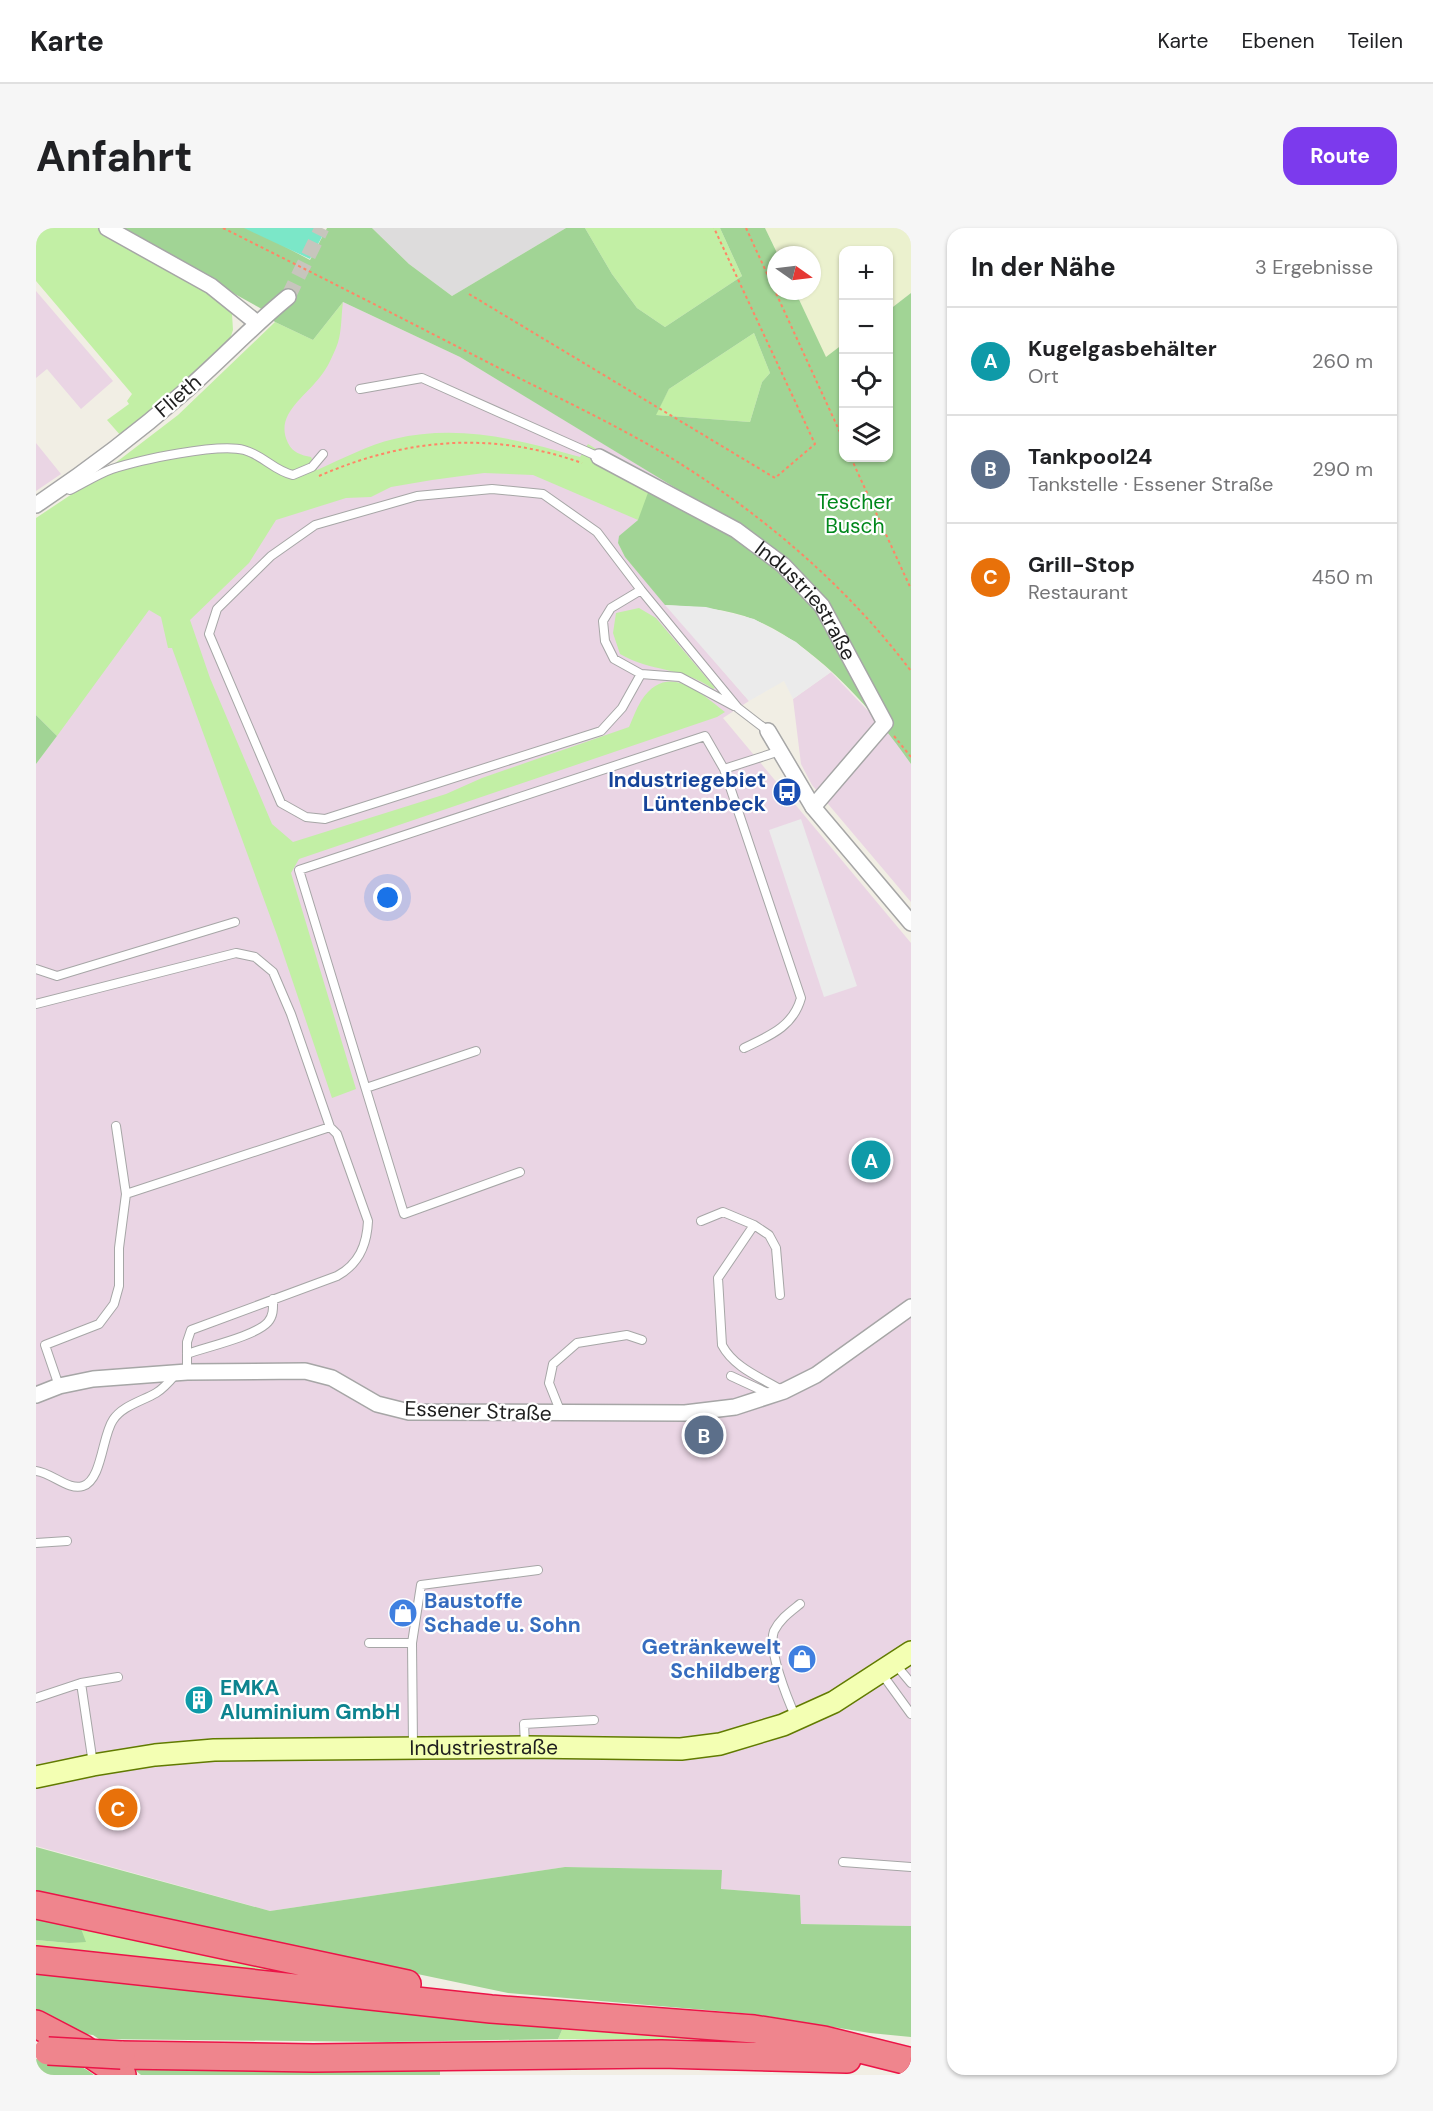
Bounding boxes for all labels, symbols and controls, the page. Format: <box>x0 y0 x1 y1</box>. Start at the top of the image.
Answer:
text: Karte <box>30 23 104 60</box>
text: Karte <box>1158 27 1208 55</box>
text: Ebenen <box>1241 27 1314 55</box>
text: Teilen <box>1347 27 1403 55</box>
button: Route <box>1283 127 1397 185</box>
text: Anfahrt <box>36 129 192 184</box>
north arrow <box>767 246 821 300</box>
map controls <box>839 246 893 462</box>
button: + <box>839 246 893 300</box>
text: In der Nähe <box>971 250 1116 284</box>
text: 3 Ergebnisse <box>1255 254 1373 280</box>
button: − <box>839 300 893 354</box>
text: Kugelgasbehälter <box>1028 334 1217 363</box>
text: A <box>983 348 998 374</box>
text: 260 m <box>1312 348 1373 374</box>
button: locate <box>839 354 893 408</box>
text: Ort <box>1028 363 1059 389</box>
street label: Flieth <box>149 368 207 424</box>
button: layers <box>839 408 893 462</box>
text: Tankpool24 <box>1028 442 1152 471</box>
text: B <box>984 456 997 482</box>
text: 290 m <box>1312 456 1373 482</box>
text: Tankstelle · Essener Straße <box>1028 471 1273 497</box>
park label: Tescher Busch <box>817 488 893 540</box>
street label: Industriestraße <box>749 535 863 665</box>
text: Grill-Stop <box>1028 550 1135 579</box>
text: C <box>983 564 998 590</box>
text: 450 m <box>1312 564 1373 590</box>
text: Restaurant <box>1028 579 1128 605</box>
place label: Industriegebiet Lüntenbeck <box>608 766 766 818</box>
bus stop icon: Industriegebiet Lüntenbeck <box>771 776 803 808</box>
your location <box>373 883 402 912</box>
pin: A <box>852 1138 890 1182</box>
street label: Essener Straße <box>404 1394 552 1428</box>
pin: B <box>684 1412 724 1458</box>
place label: Baustoffe Schade u. Sohn <box>424 1587 581 1639</box>
shop icon: Baustoffe Schade u. Sohn <box>387 1597 419 1629</box>
place label: Getränkewelt Schildberg <box>642 1633 781 1685</box>
shop icon: Getränkewelt Schildberg <box>786 1643 818 1675</box>
place label: EMKA Aluminium GmbH <box>220 1674 400 1726</box>
building icon: EMKA Aluminium GmbH <box>183 1684 215 1716</box>
street label: Industriestraße <box>409 1733 558 1762</box>
pin: C <box>98 1786 137 1830</box>

